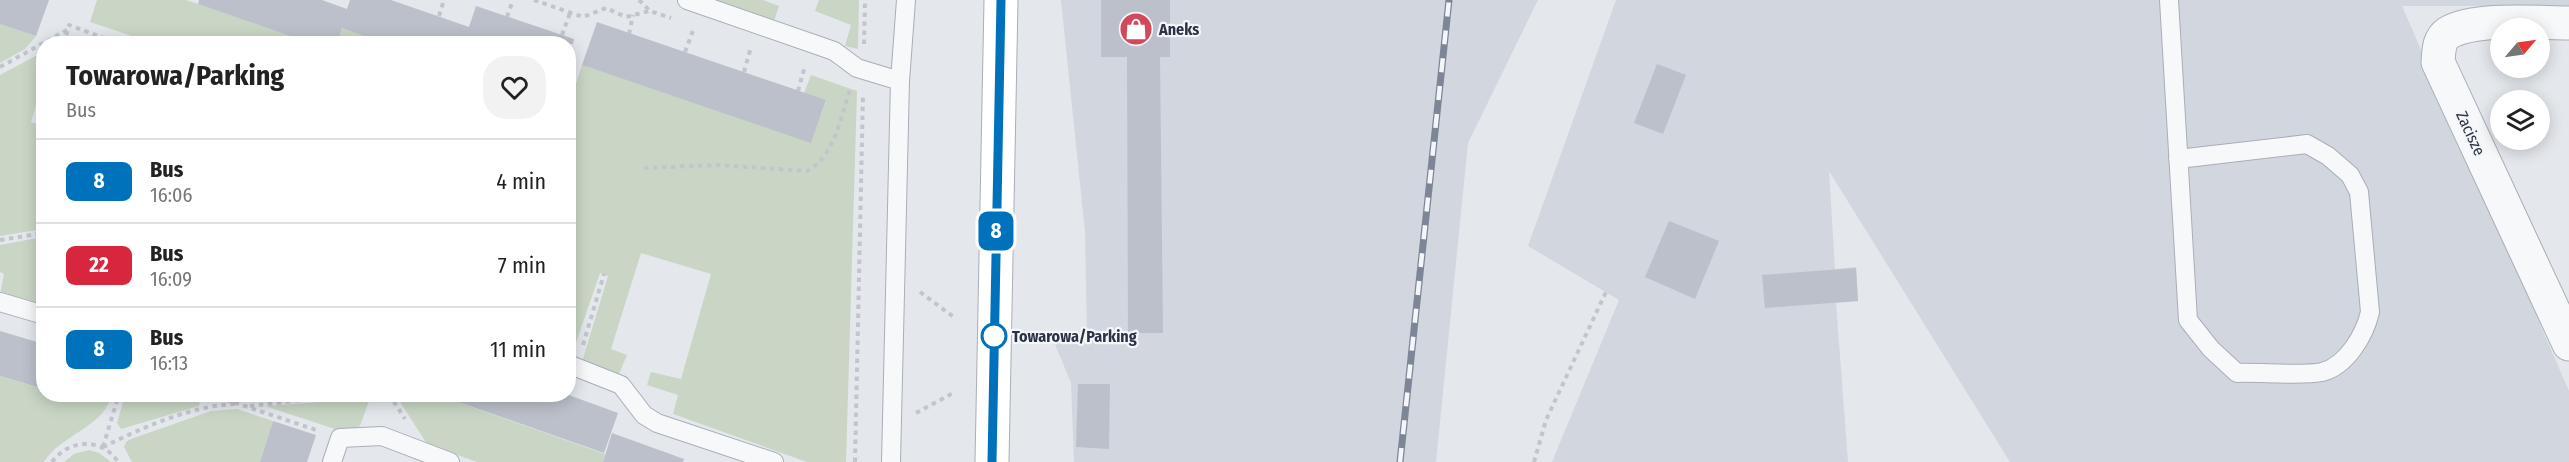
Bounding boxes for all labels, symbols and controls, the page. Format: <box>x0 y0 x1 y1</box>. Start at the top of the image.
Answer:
shop icon: Aneks <box>1118 11 1154 47</box>
north arrow <box>2490 18 2550 78</box>
map controls <box>2490 18 2550 150</box>
place label: Aneks <box>1158 20 1199 39</box>
button: heart <box>483 56 546 119</box>
text: Towarowa/Parking <box>66 59 284 92</box>
button: layers <box>2490 90 2550 150</box>
text: Bus <box>66 98 96 122</box>
street label: Zacisze <box>2452 108 2489 159</box>
text: Bus <box>150 156 183 183</box>
text: 8 <box>93 168 105 194</box>
text: 4 min <box>496 168 546 195</box>
text: 16:06 <box>150 183 192 207</box>
line badge: 8 <box>976 212 1016 250</box>
text: 8 <box>990 218 1002 244</box>
text: Bus <box>150 240 183 267</box>
text: 22 <box>89 252 109 278</box>
text: 7 min <box>498 252 546 279</box>
text: 16:09 <box>150 267 192 291</box>
marker: Towarowa/Parking <box>981 323 1007 349</box>
text: Bus <box>150 324 183 351</box>
place label: Towarowa/Parking <box>1012 327 1137 346</box>
text: 8 <box>93 336 105 362</box>
text: 11 min <box>490 336 546 363</box>
text: 16:13 <box>150 351 188 375</box>

